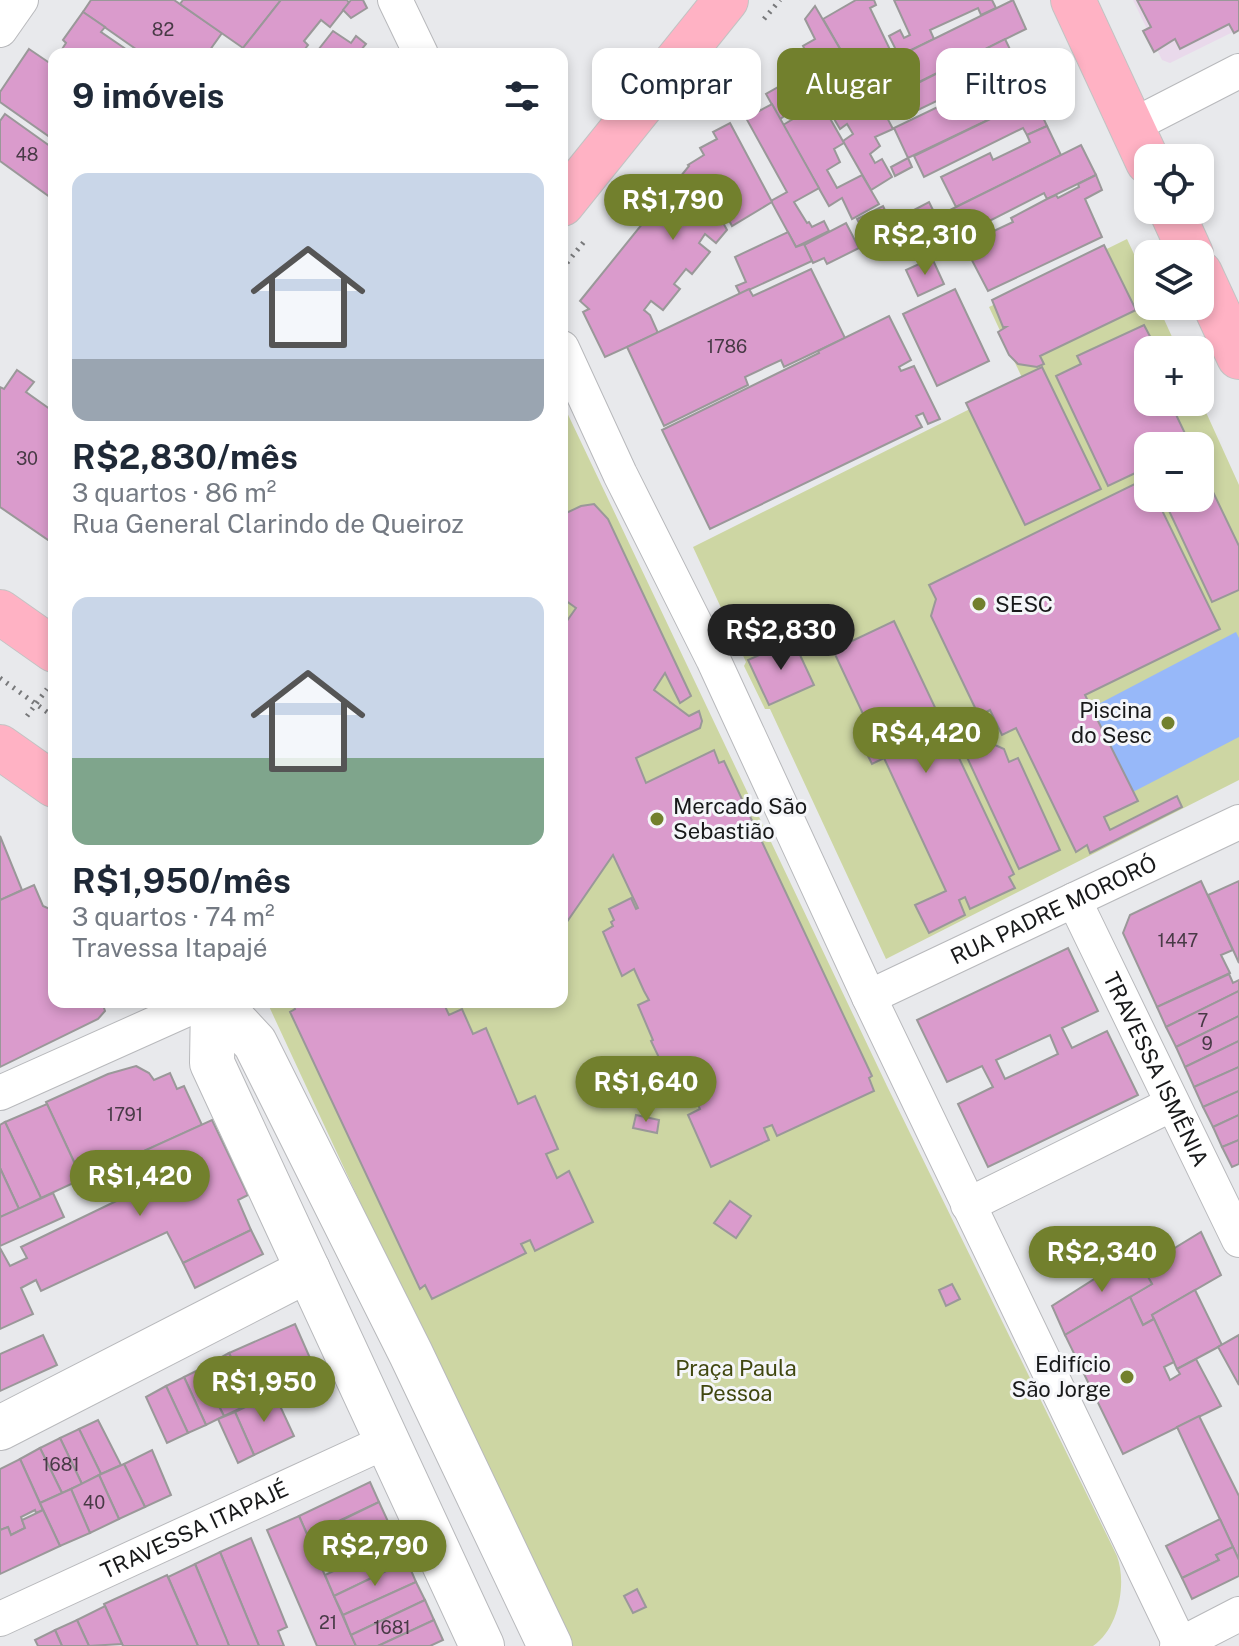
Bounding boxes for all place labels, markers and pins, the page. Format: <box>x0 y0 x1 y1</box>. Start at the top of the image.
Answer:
pin: R$1,790 <box>599 174 747 242</box>
pin: R$2,310 <box>851 209 999 277</box>
place label: SESC <box>995 591 1053 617</box>
marker: SESC <box>970 595 988 613</box>
pin: R$2,830 <box>707 604 855 672</box>
place label: Piscina do Sesc <box>1071 697 1152 748</box>
pin: R$4,420 <box>852 707 1000 775</box>
marker: Piscina do Sesc <box>1159 714 1177 732</box>
place label: Mercado São Sebastião <box>673 793 807 844</box>
marker: Mercado São Sebastião <box>648 810 666 828</box>
pin: R$1,640 <box>572 1056 720 1124</box>
pin: R$1,420 <box>66 1150 214 1218</box>
pin: R$2,340 <box>1028 1226 1176 1294</box>
place label: Edifício São Jorge <box>1012 1351 1111 1402</box>
pin: R$1,950 <box>190 1356 338 1424</box>
marker: Edifício São Jorge <box>1118 1368 1136 1386</box>
pin: R$2,790 <box>301 1520 449 1588</box>

